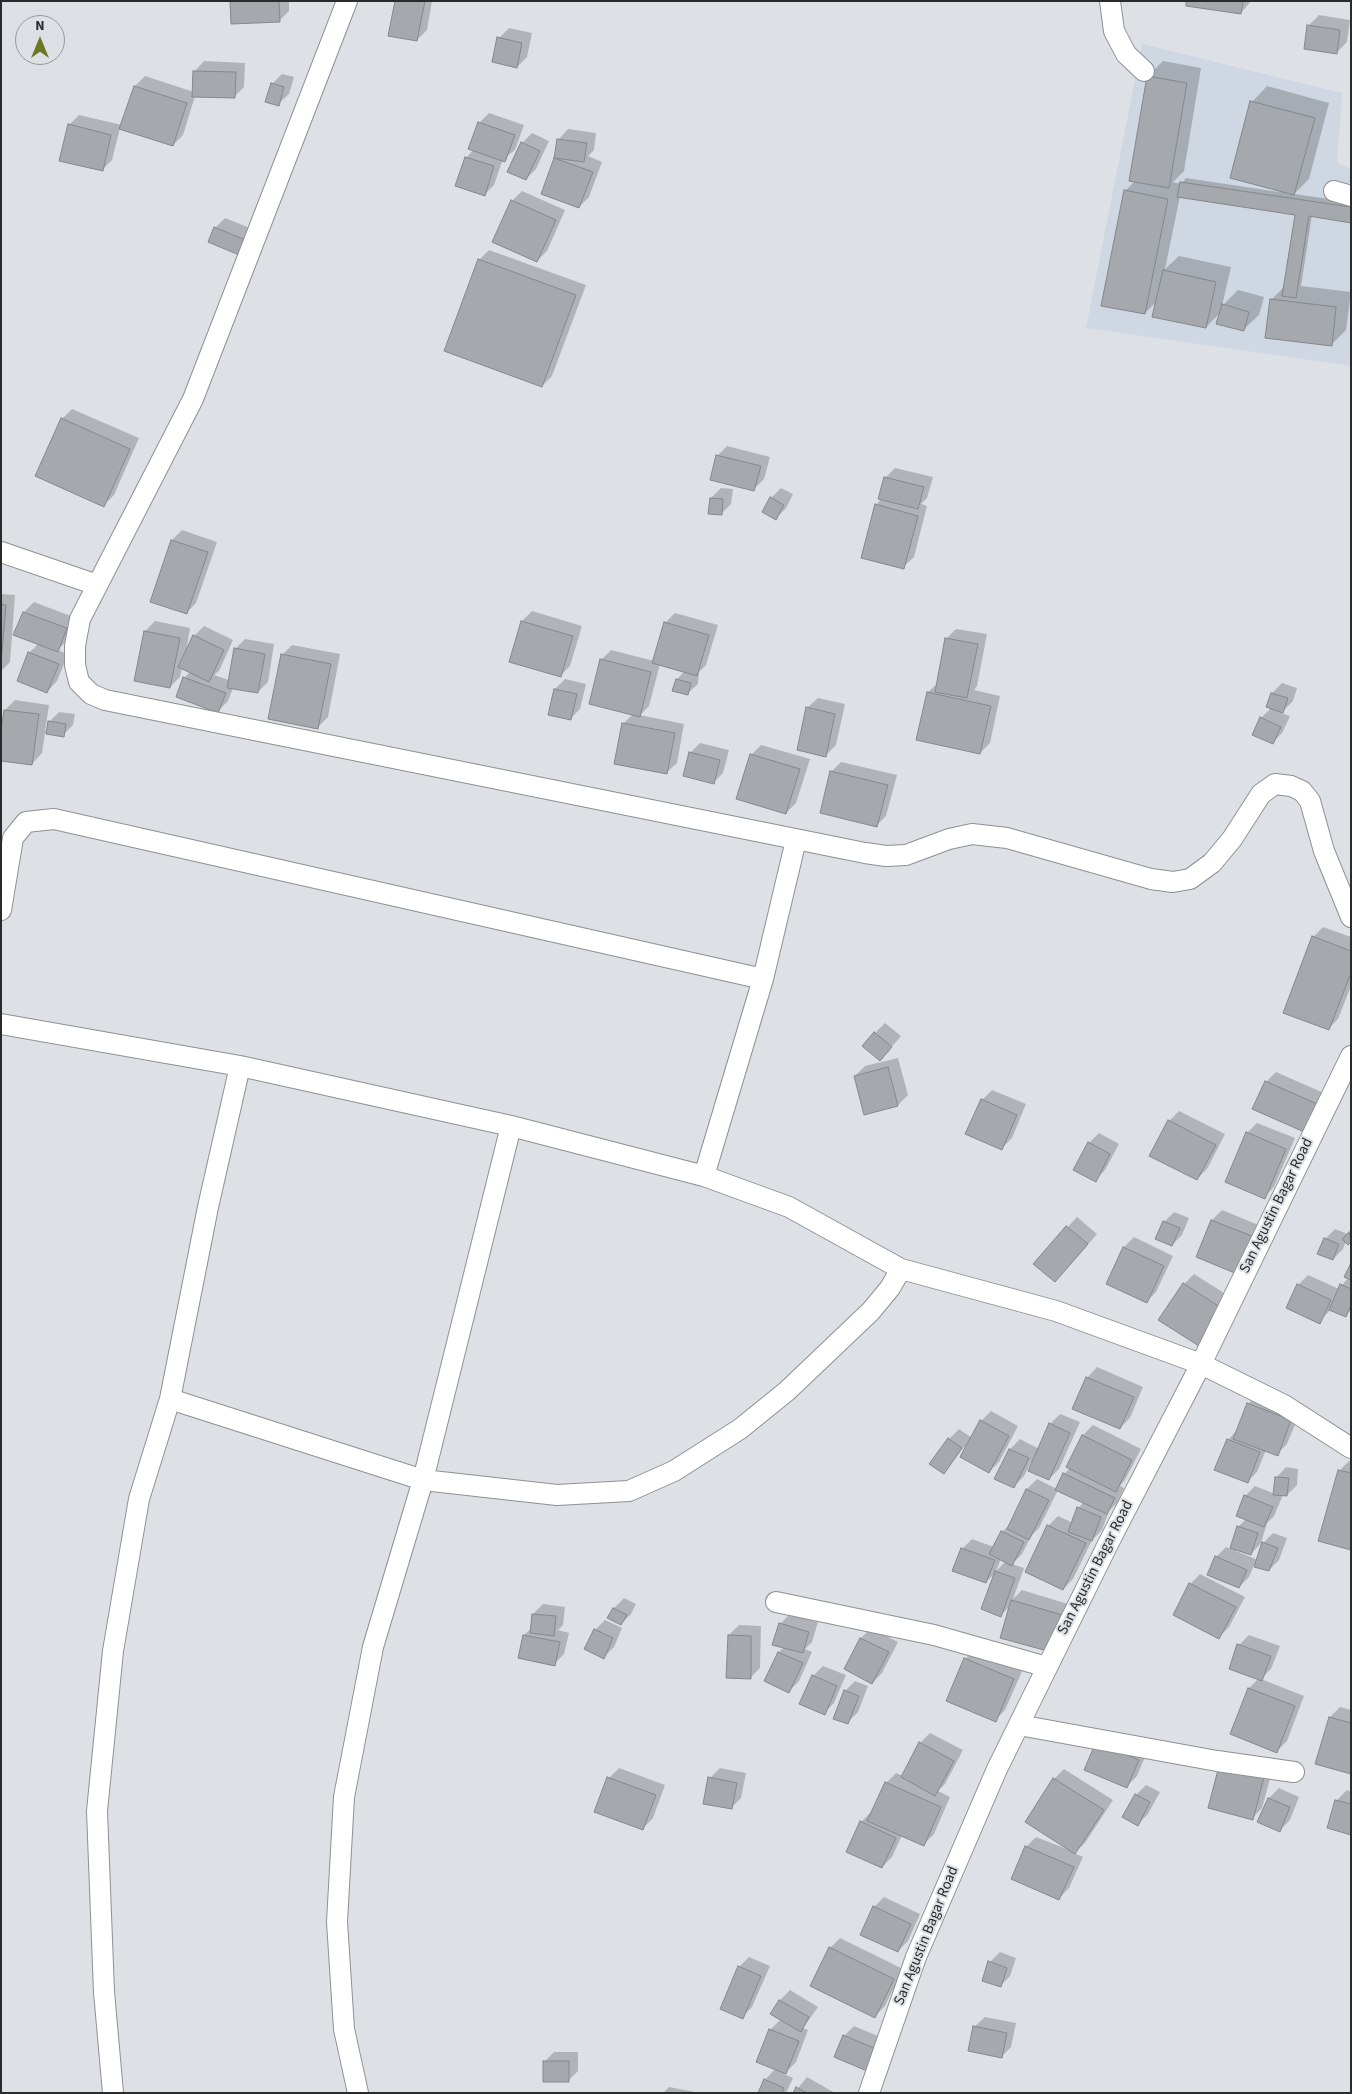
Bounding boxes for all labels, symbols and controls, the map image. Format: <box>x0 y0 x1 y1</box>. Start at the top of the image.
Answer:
north arrow <box>15 15 65 65</box>
text: N <box>35 16 45 36</box>
street label: San Agustin Bagar Road <box>1236 1135 1318 1277</box>
street label: San Agustin Bagar Road <box>1054 1498 1138 1638</box>
street label: San Agustin Bagar Road <box>891 1864 963 2008</box>

